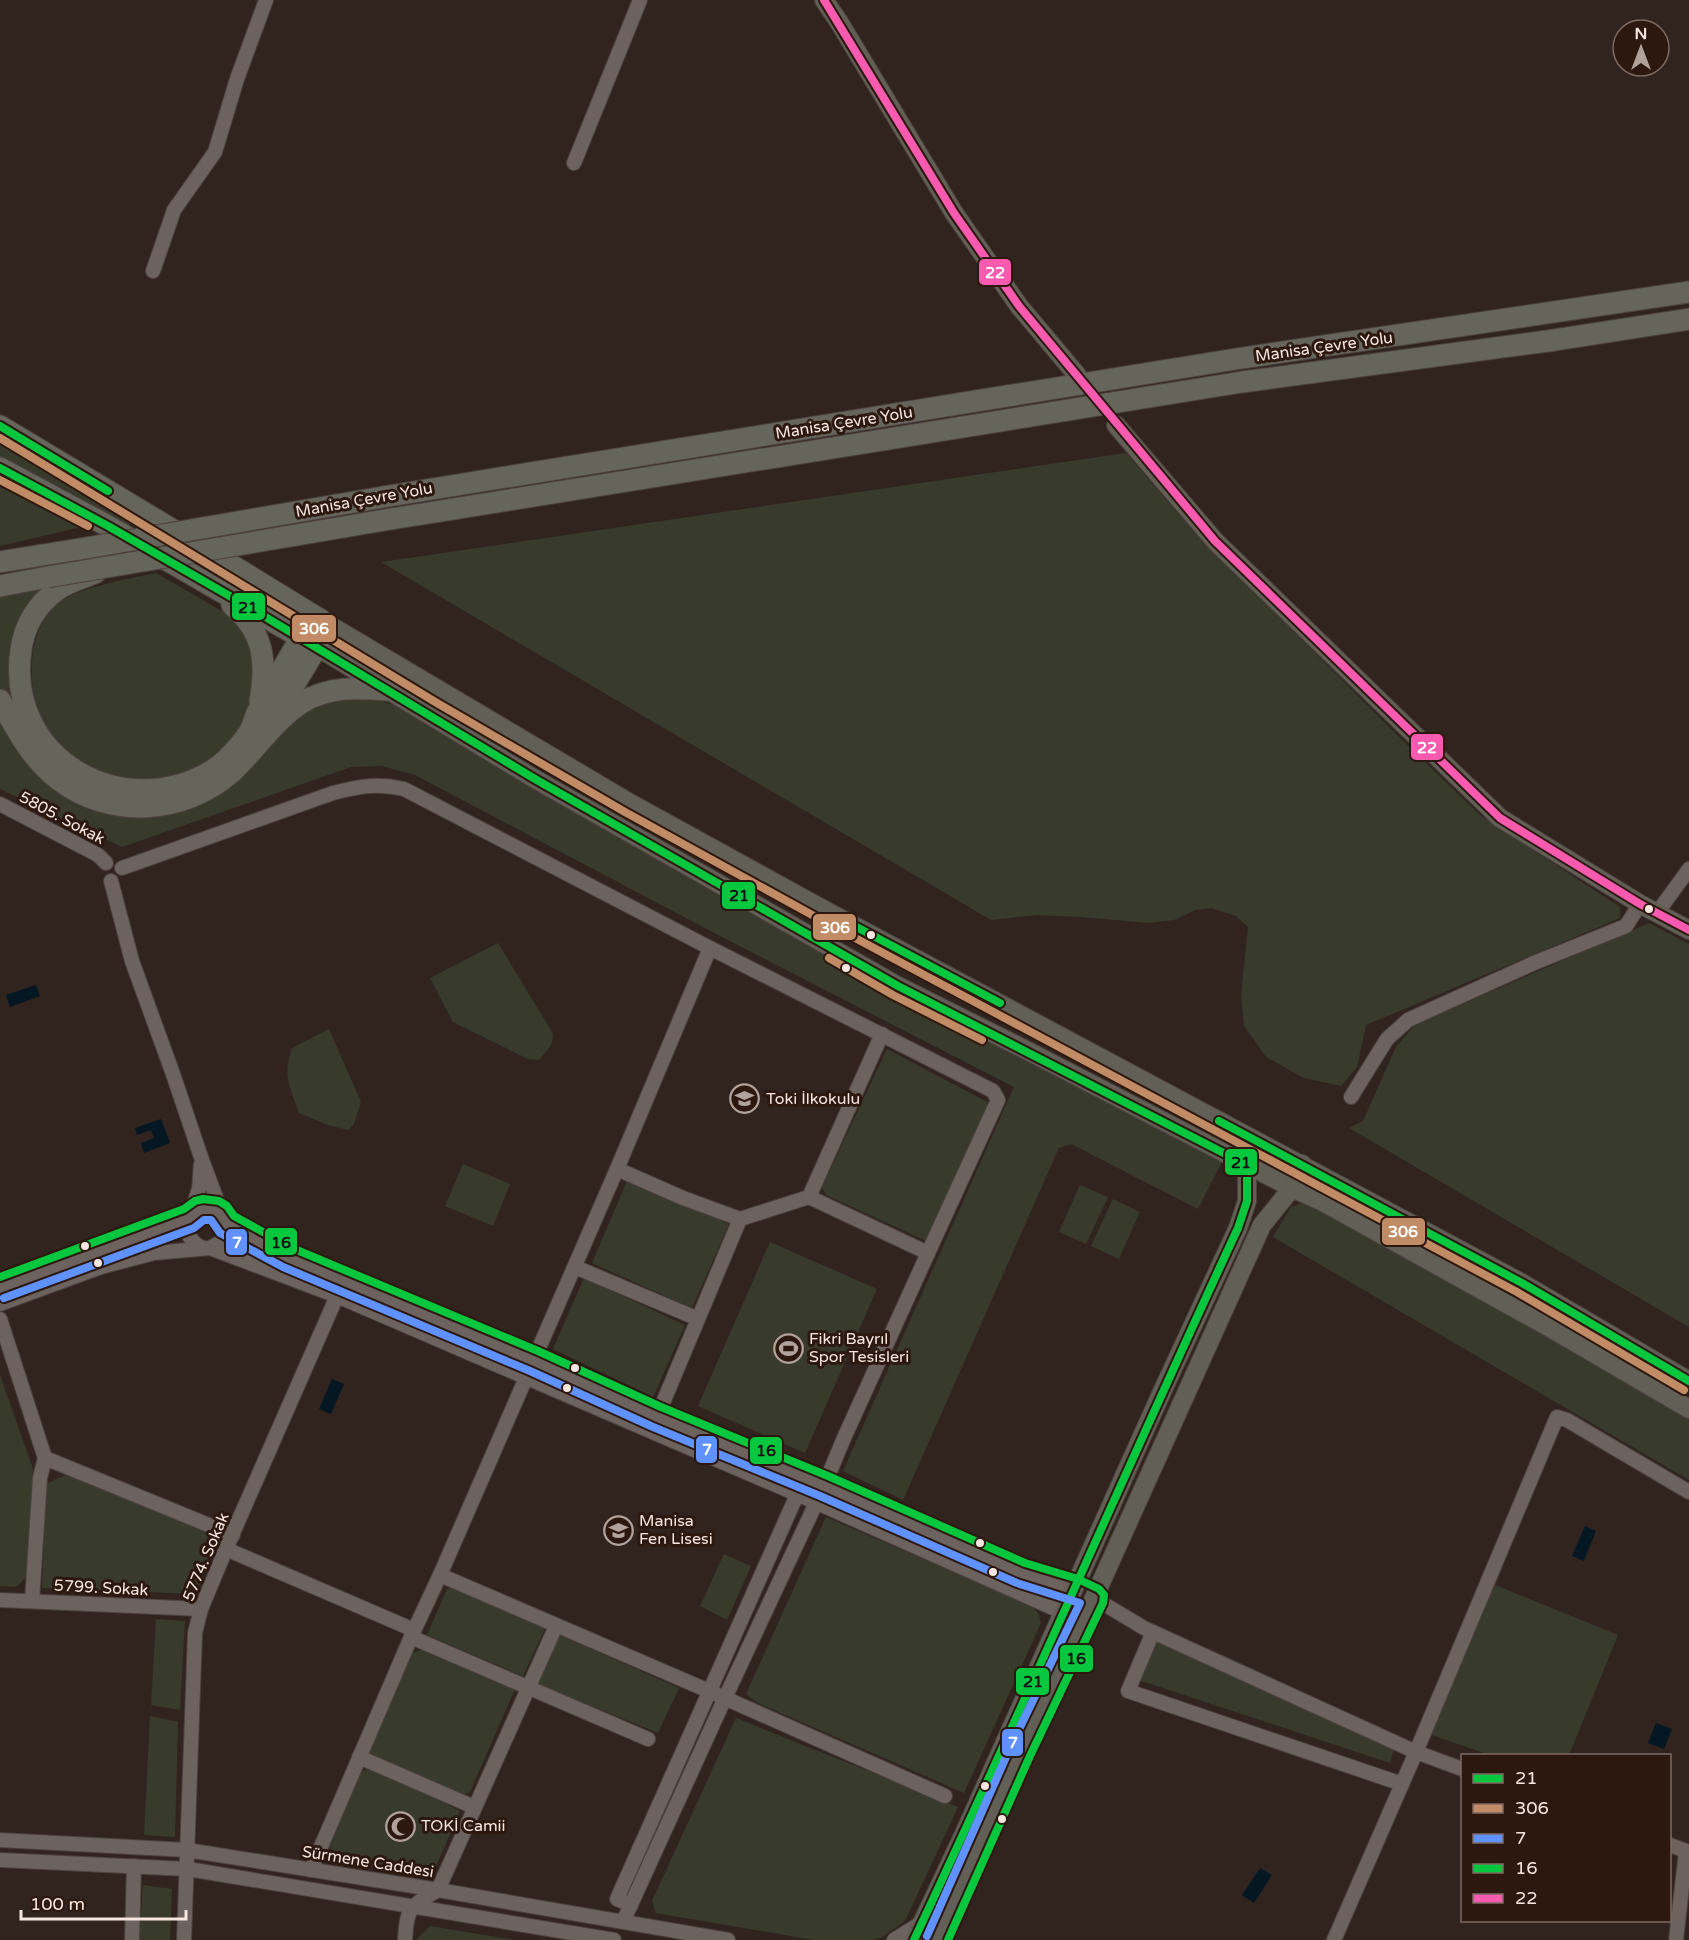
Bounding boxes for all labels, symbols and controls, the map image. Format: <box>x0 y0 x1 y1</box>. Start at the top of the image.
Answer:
north arrow <box>1611 18 1671 78</box>
text: N <box>1635 24 1647 44</box>
line badge: 22 <box>978 258 1012 286</box>
text: 22 <box>985 263 1005 283</box>
street label: Manisa Çevre Yolu <box>1254 327 1394 367</box>
street label: Manisa Çevre Yolu <box>774 402 914 444</box>
street label: Manisa Çevre Yolu <box>294 478 434 522</box>
line badge: 21 <box>231 592 266 621</box>
text: 21 <box>238 598 258 618</box>
line badge: 306 <box>291 614 337 643</box>
text: 306 <box>299 619 329 639</box>
line badge: 22 <box>1410 733 1444 761</box>
text: 22 <box>1417 738 1437 758</box>
street label: 5805. Sokak <box>16 787 109 849</box>
line badge: 21 <box>721 881 756 910</box>
text: 21 <box>729 886 749 906</box>
unlabelled marker <box>1643 903 1655 915</box>
line badge: 306 <box>812 913 857 941</box>
text: 306 <box>820 918 850 938</box>
unlabelled marker <box>865 929 877 941</box>
unlabelled marker <box>840 962 852 974</box>
school or university icon: Toki İlkokulu <box>729 1083 761 1115</box>
place label: Toki İlkokulu <box>766 1089 860 1109</box>
line badge: 21 <box>1224 1148 1258 1176</box>
text: 21 <box>1231 1153 1251 1173</box>
line badge: 306 <box>1381 1217 1426 1246</box>
text: 306 <box>1388 1222 1418 1242</box>
line badge: 16 <box>264 1227 298 1256</box>
line badge: 7 <box>225 1228 248 1256</box>
text: 7 <box>232 1233 242 1253</box>
text: 16 <box>271 1233 291 1253</box>
unlabelled marker <box>79 1240 91 1252</box>
unlabelled marker <box>92 1257 104 1269</box>
place label: Fikri Bayrıl Spor Tesisleri <box>809 1329 909 1367</box>
sports icon: Fikri Bayrıl Spor Tesisleri <box>772 1332 804 1364</box>
unlabelled marker <box>569 1362 581 1374</box>
unlabelled marker <box>561 1382 573 1394</box>
line badge: 7 <box>695 1435 718 1464</box>
line badge: 16 <box>749 1436 783 1465</box>
text: 7 <box>702 1440 712 1460</box>
text: 16 <box>756 1441 776 1461</box>
street label: 5774. Sokak <box>178 1509 234 1604</box>
place label: Manisa Fen Lisesi <box>639 1511 713 1549</box>
school or university icon: Manisa Fen Lisesi <box>602 1514 634 1546</box>
unlabelled marker <box>974 1537 986 1549</box>
unlabelled marker <box>987 1566 999 1578</box>
street label: 5799. Sokak <box>53 1576 149 1600</box>
line badge: 16 <box>1059 1644 1094 1673</box>
text: 16 <box>1066 1649 1086 1669</box>
line badge: 21 <box>1015 1667 1050 1696</box>
text: 21 <box>1023 1672 1043 1692</box>
line badge: 7 <box>1001 1728 1024 1757</box>
text: 7 <box>1008 1733 1018 1753</box>
legend <box>1461 1754 1671 1922</box>
text: 21 <box>1515 1767 1538 1789</box>
unlabelled marker <box>979 1780 991 1792</box>
text: 306 <box>1515 1797 1549 1819</box>
mosque icon: TOKİ Camii <box>384 1810 416 1842</box>
unlabelled marker <box>996 1813 1008 1825</box>
place label: TOKİ Camii <box>421 1816 506 1836</box>
text: 7 <box>1515 1827 1526 1849</box>
street label: Sürmene Caddesi <box>301 1842 435 1882</box>
text: 16 <box>1515 1857 1538 1879</box>
scale bar <box>21 1883 186 1921</box>
text: 22 <box>1515 1887 1538 1909</box>
text: 100 m <box>30 1893 85 1915</box>

